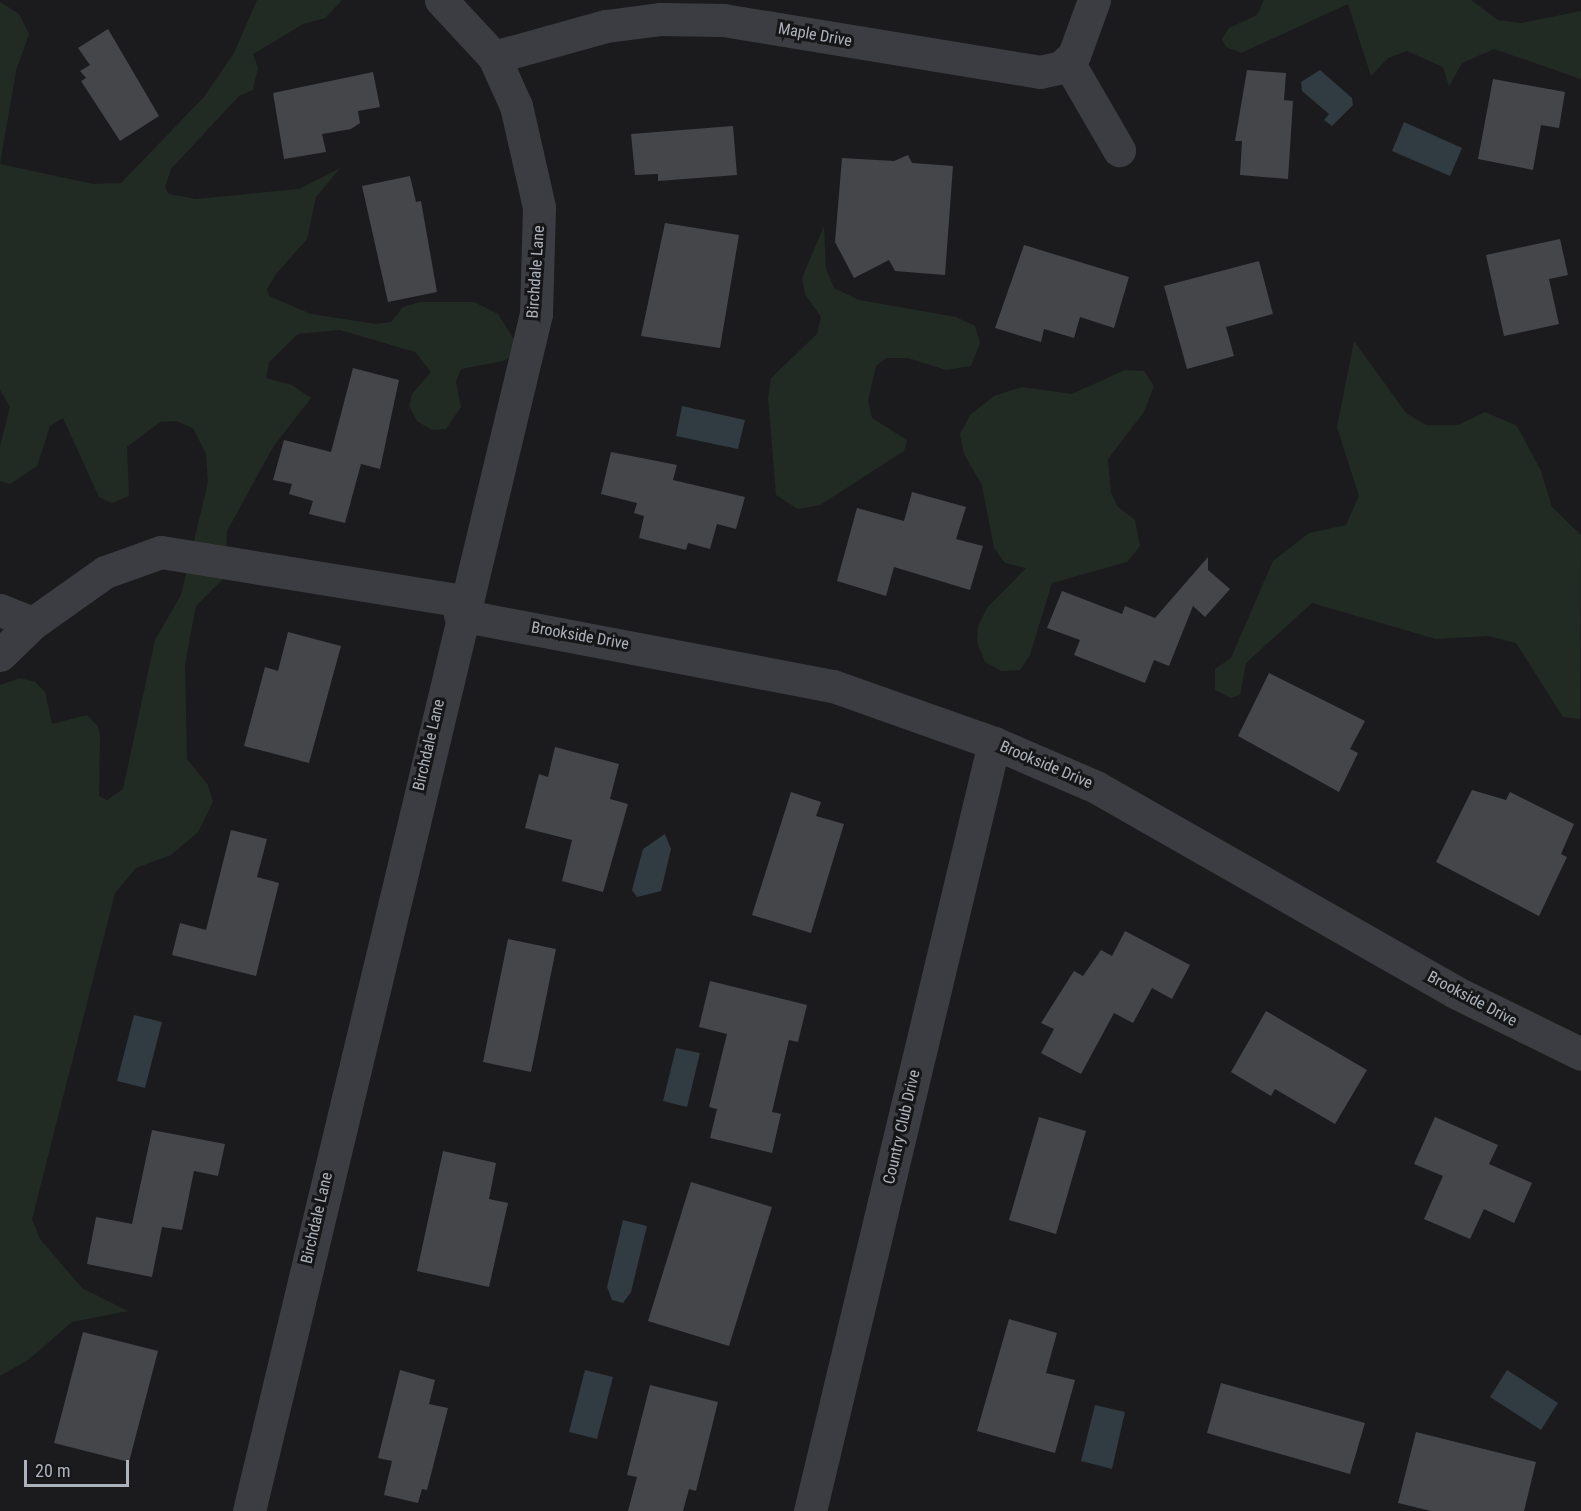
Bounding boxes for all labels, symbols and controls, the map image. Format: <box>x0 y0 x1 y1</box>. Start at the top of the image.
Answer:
street label: Maple Drive <box>777 19 853 51</box>
street label: Birchdale Lane <box>523 225 549 319</box>
street label: Brookside Drive <box>530 618 630 654</box>
street label: Birchdale Lane <box>409 697 449 793</box>
street label: Brookside Drive <box>997 737 1095 793</box>
street label: Brookside Drive <box>1424 967 1520 1031</box>
street label: Country Club Drive <box>880 1068 924 1186</box>
street label: Birchdale Lane <box>297 1170 337 1266</box>
scale bar <box>27 1448 132 1486</box>
text: 20 m <box>35 1460 70 1481</box>

